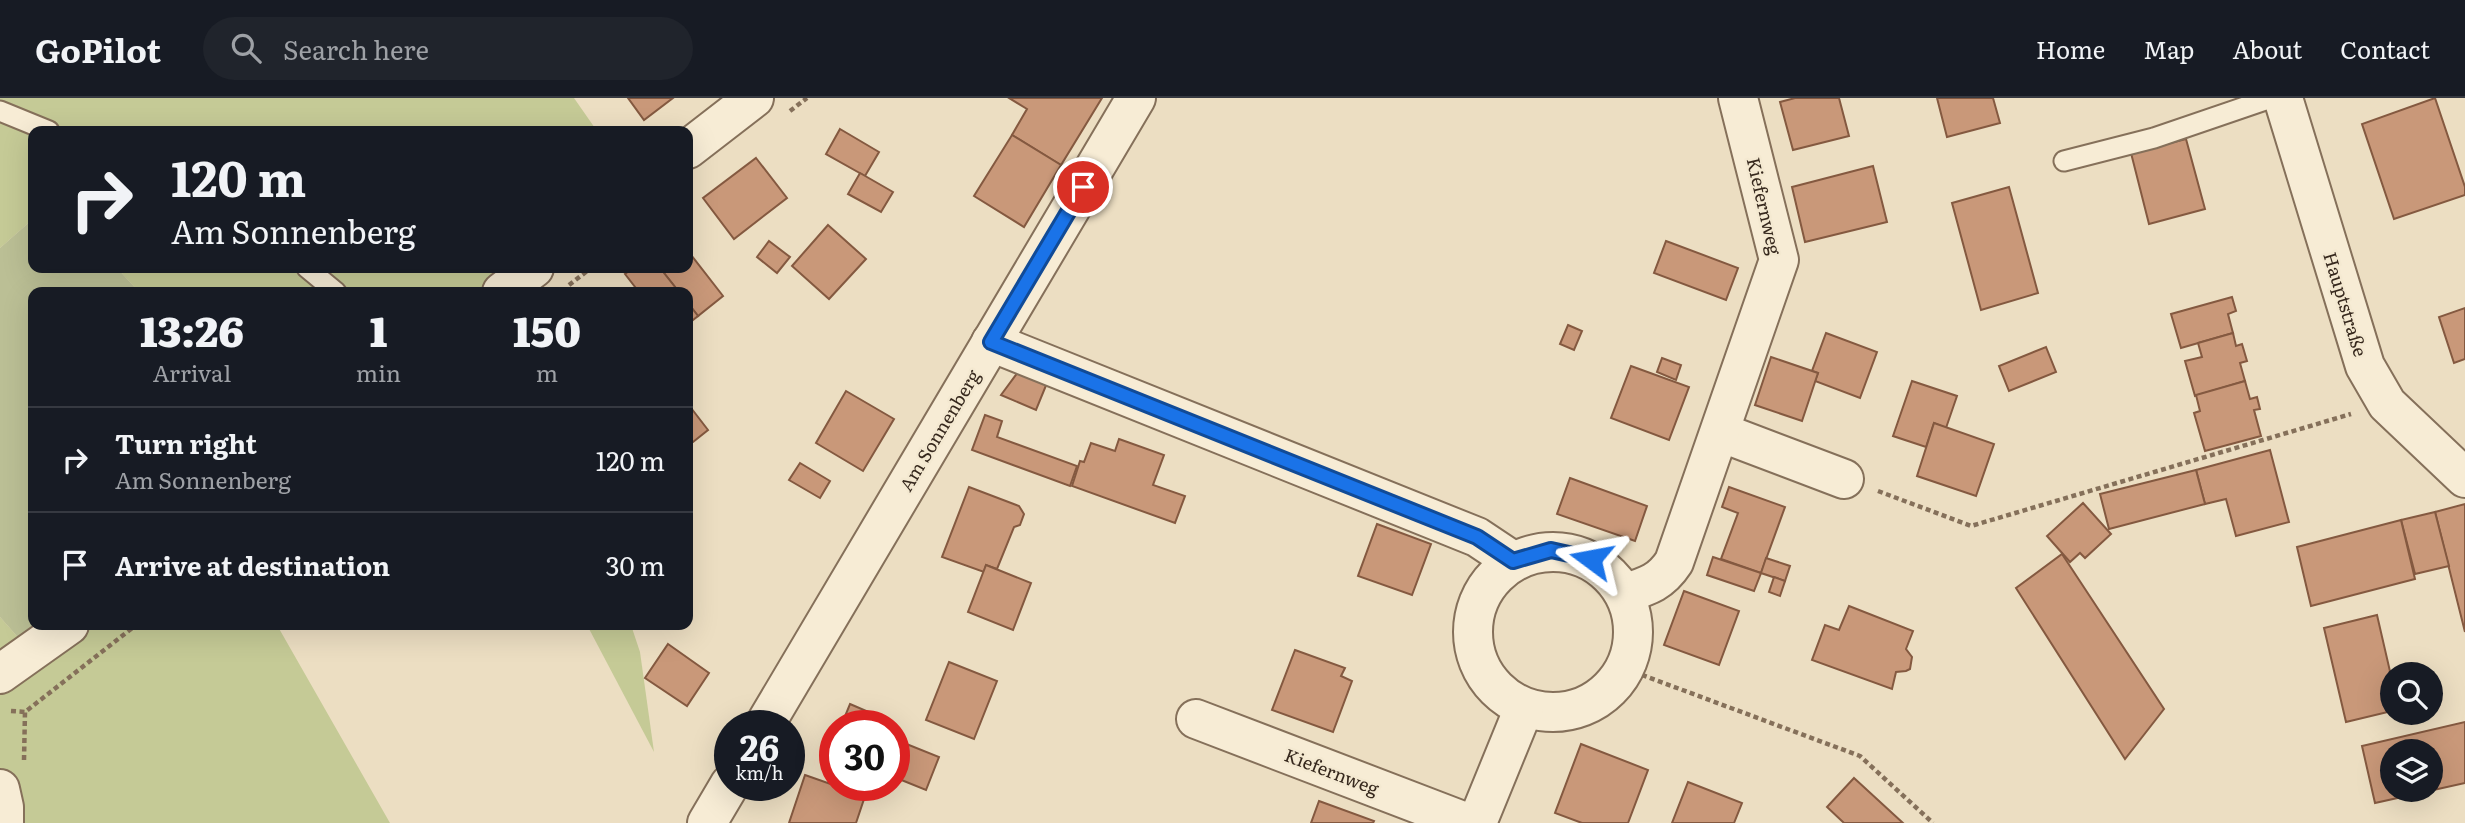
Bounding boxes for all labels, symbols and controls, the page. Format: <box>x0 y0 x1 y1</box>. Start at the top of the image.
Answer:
search box <box>203 17 693 80</box>
text: GoPilot <box>35 24 161 73</box>
icon: search <box>227 29 265 67</box>
text: Search here <box>283 29 429 68</box>
text: Home <box>2036 31 2105 66</box>
text: Map <box>2143 31 2194 66</box>
text: About <box>2232 31 2302 66</box>
text: Contact <box>2340 31 2430 66</box>
text: 120 m <box>171 139 306 212</box>
icon: right <box>56 154 147 245</box>
street label: Kiefernweg <box>1741 155 1790 258</box>
pin <box>1053 157 1113 217</box>
icon: arrive <box>1064 168 1102 206</box>
text: Am Sonnenberg <box>171 206 416 254</box>
street label: Hauptstraße <box>2317 248 2375 360</box>
text: 13:26 <box>140 298 244 360</box>
text: 1 <box>370 298 387 360</box>
text: 150 <box>513 298 581 360</box>
text: Arrival <box>153 355 231 389</box>
text: min <box>356 355 401 389</box>
text: m <box>536 355 558 389</box>
street label: Am Sonnenberg <box>892 363 987 496</box>
text: Turn right <box>115 423 257 462</box>
text: 120 m <box>596 440 665 479</box>
icon: right <box>56 441 94 479</box>
text: Am Sonnenberg <box>115 462 291 496</box>
position arrow <box>1554 522 1628 596</box>
text: Arrive at destination <box>115 545 390 584</box>
text: 30 m <box>605 545 665 584</box>
icon: arrive <box>56 546 94 584</box>
map controls <box>2380 662 2443 802</box>
button: search <box>2380 662 2443 725</box>
speed limit sign: 30 <box>819 710 910 801</box>
text: 26 <box>740 720 779 772</box>
button: layers <box>2380 739 2443 802</box>
street label: Kiefernweg <box>1281 741 1384 802</box>
text: km/h <box>736 759 783 786</box>

